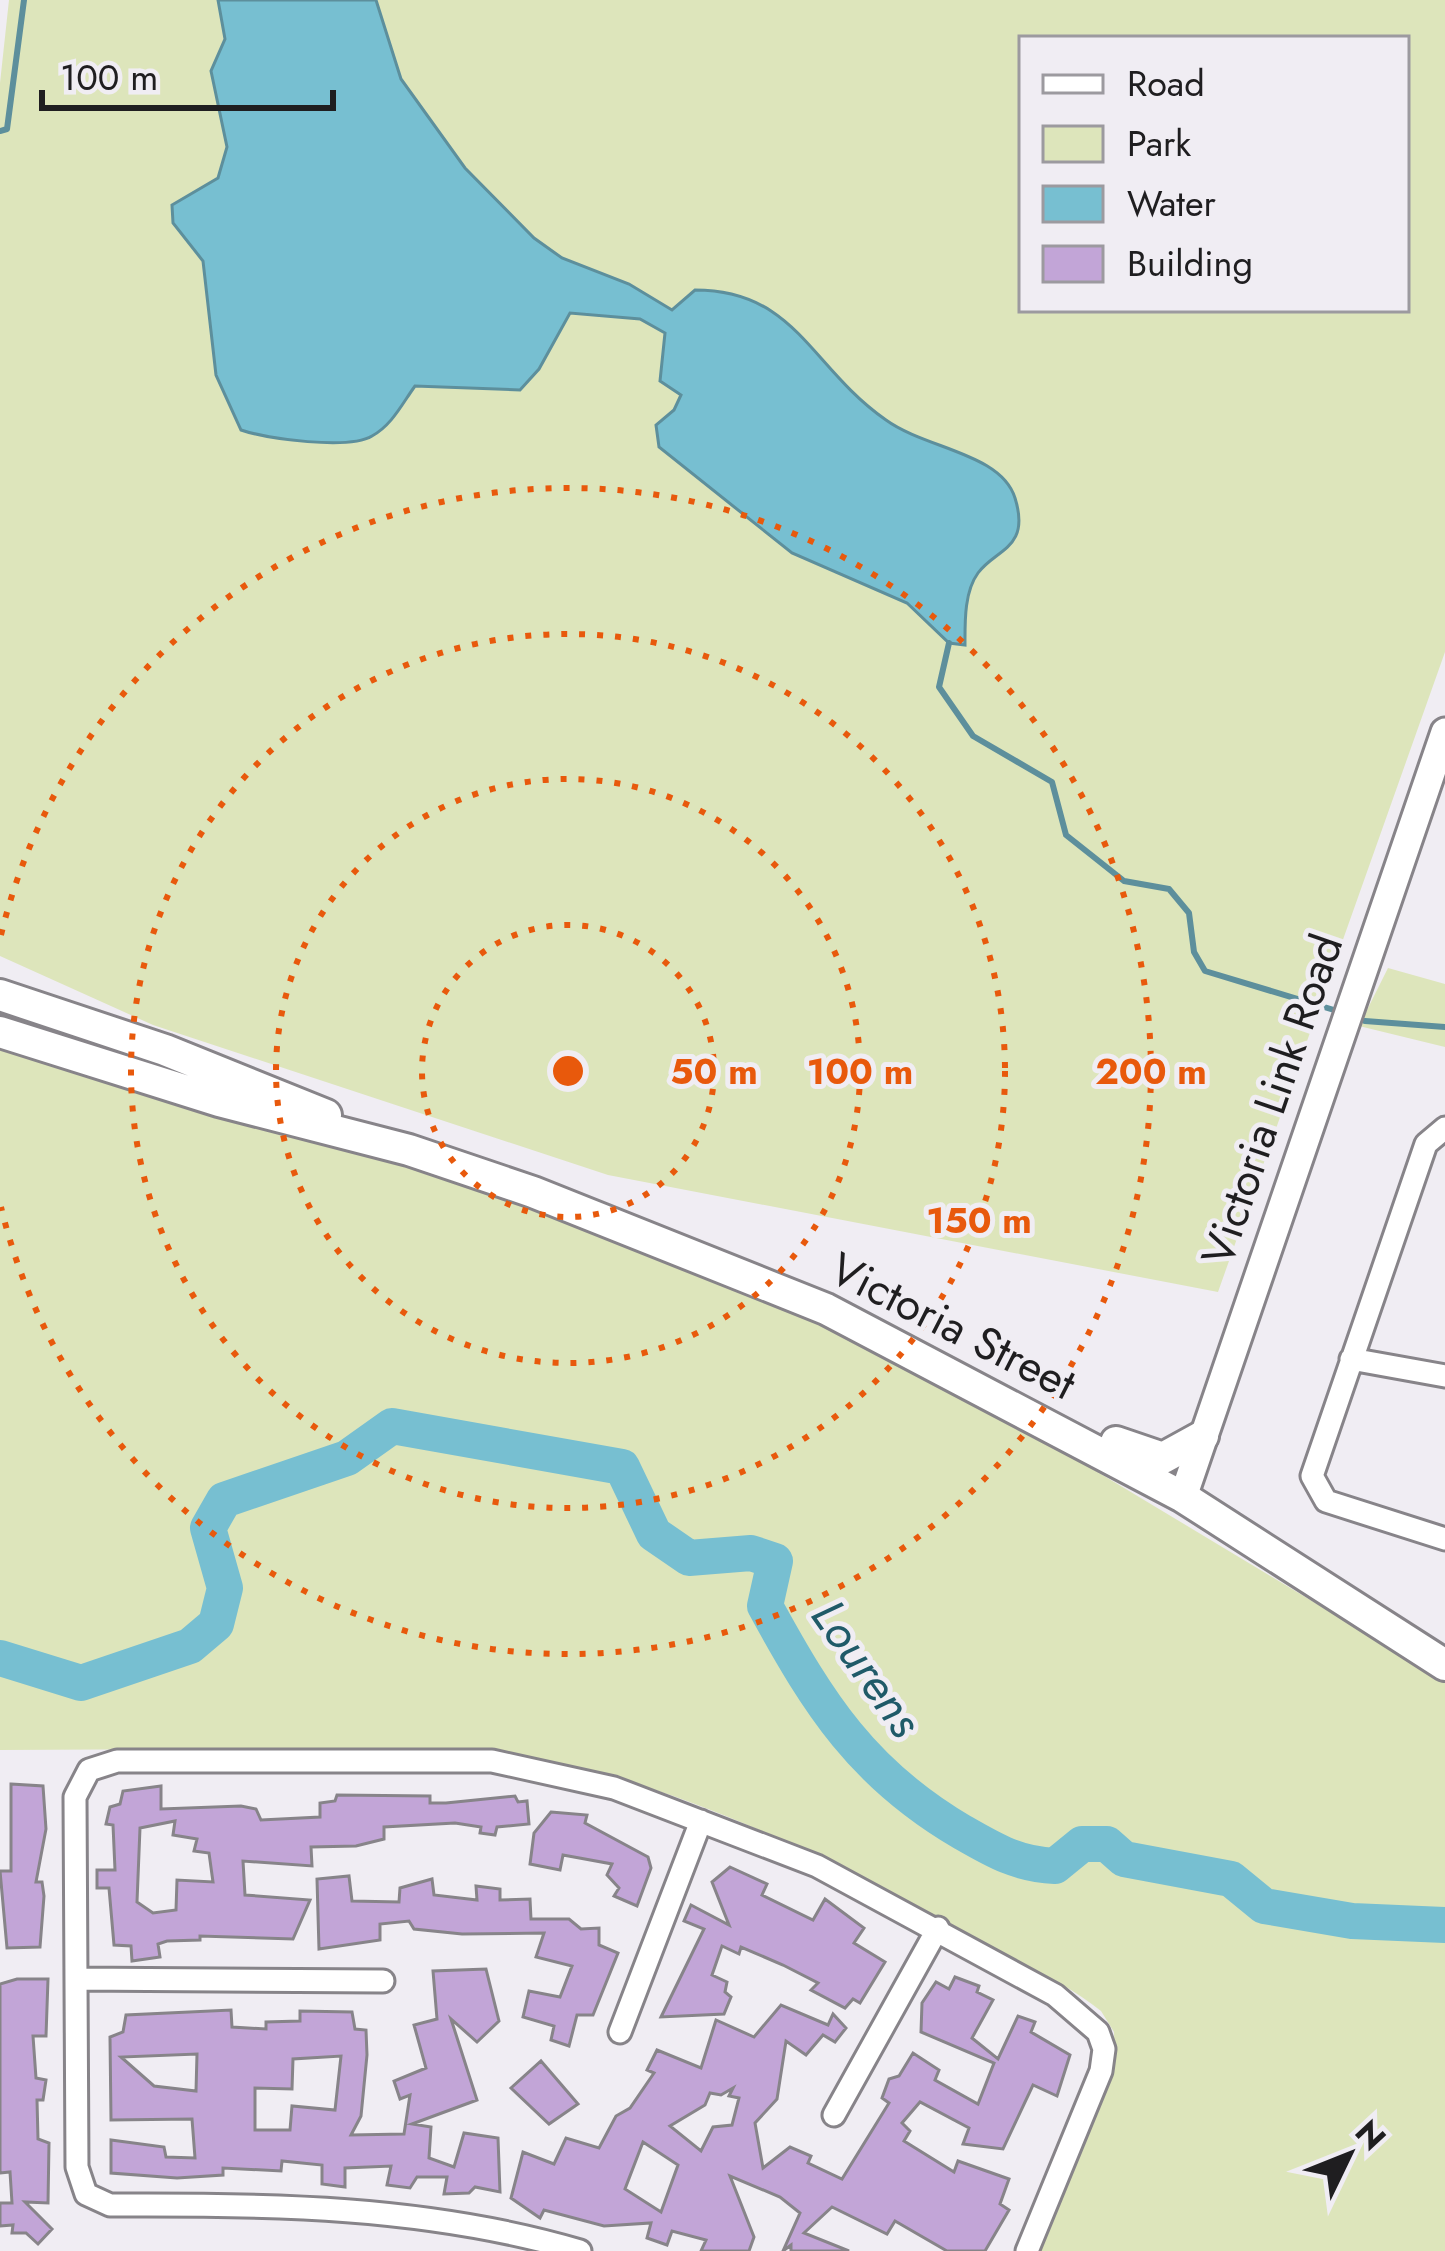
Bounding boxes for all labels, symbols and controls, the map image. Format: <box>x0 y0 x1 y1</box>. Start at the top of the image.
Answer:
scale bar <box>42 36 333 110</box>
legend <box>1019 36 1409 312</box>
text: 100 m <box>60 51 158 103</box>
text: Road <box>1127 57 1205 109</box>
text: Park <box>1127 117 1191 169</box>
text: Water <box>1127 177 1217 229</box>
text: Building <box>1127 237 1253 289</box>
street label: Victoria Link Road <box>1185 926 1359 1274</box>
text: 50 m <box>670 1045 758 1097</box>
text: 100 m <box>807 1045 913 1097</box>
text: 200 m <box>1095 1045 1207 1097</box>
centre of rings <box>547 1050 589 1092</box>
text: 150 m <box>926 1194 1032 1246</box>
street label: Victoria Street <box>819 1236 1087 1416</box>
water label: Lourens <box>795 1585 940 1752</box>
north arrow <box>1289 2095 1409 2215</box>
text: N <box>1344 2109 1397 2160</box>

